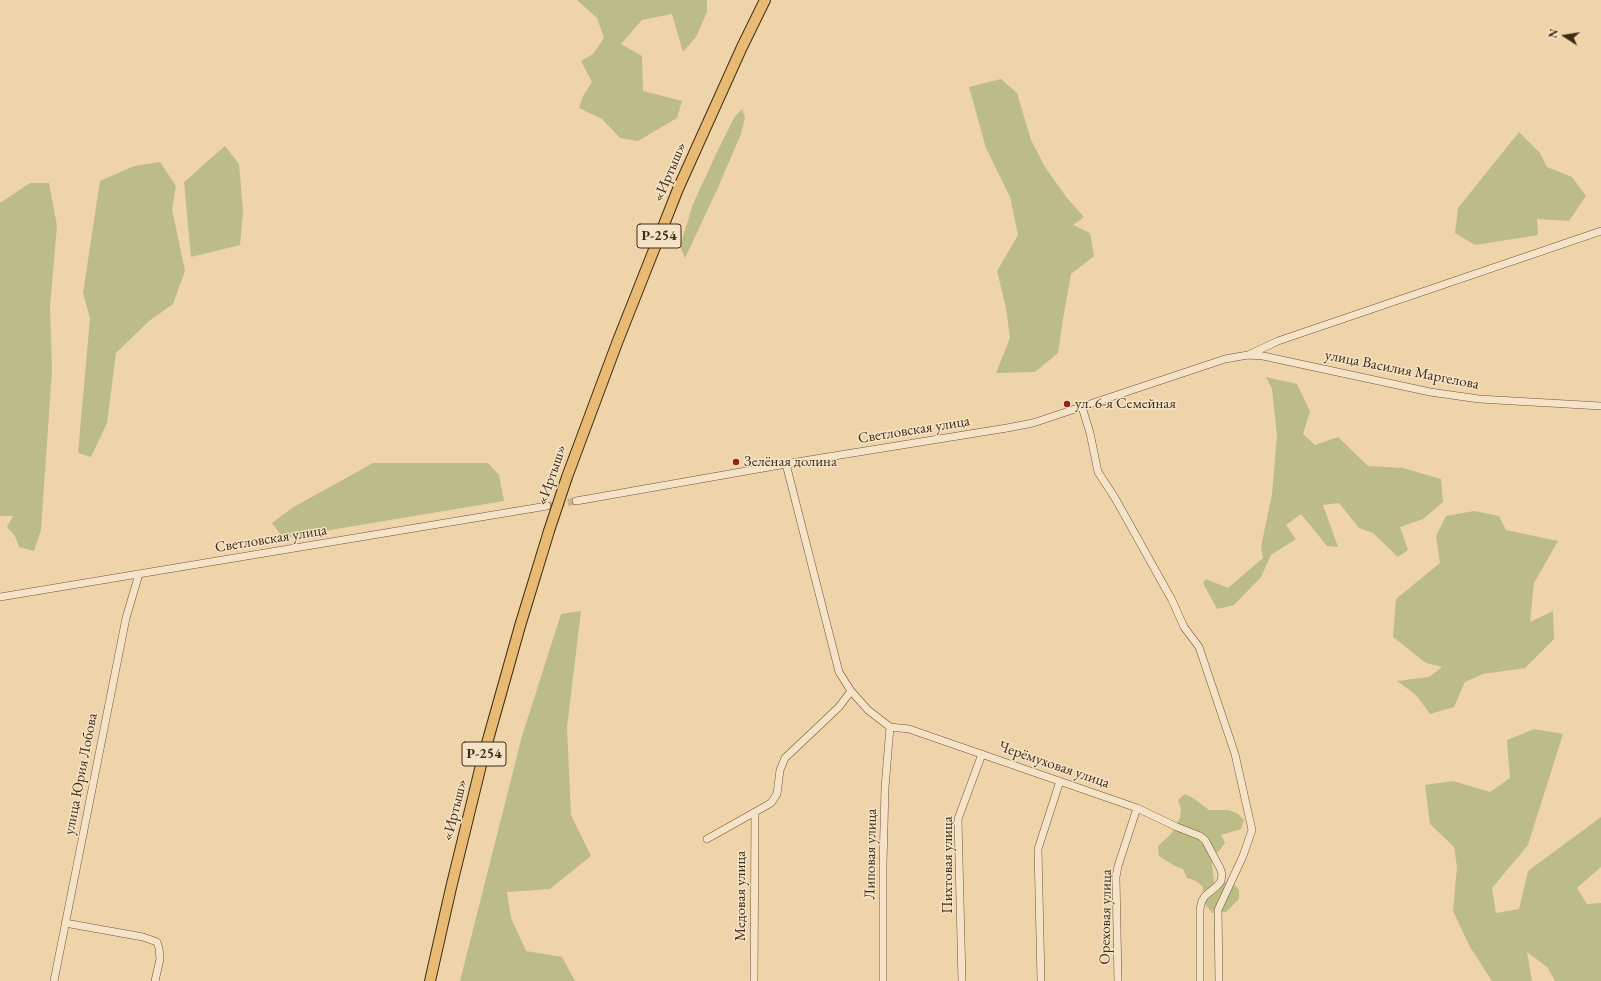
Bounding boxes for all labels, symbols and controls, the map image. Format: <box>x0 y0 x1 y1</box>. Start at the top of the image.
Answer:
north arrow <box>1545 16 1585 56</box>
text: N <box>1545 28 1561 39</box>
street label: «Иртыш» <box>649 139 691 205</box>
road number: Р-254 <box>637 224 681 248</box>
street label: улица Василия Маргелова <box>1323 346 1481 394</box>
place label: ул. 6-я Семейная <box>1075 395 1176 413</box>
marker: ул. 6-я Семейная <box>1062 399 1072 409</box>
street label: Светловская улица <box>857 412 971 448</box>
street label: «Иртыш» <box>533 442 571 508</box>
place label: Зелёная долина <box>744 453 837 471</box>
marker: Зелёная долина <box>731 457 741 467</box>
street label: Светловская улица <box>214 521 328 557</box>
street label: улица Юрия Лобова <box>60 712 102 836</box>
street label: Черёмуховая улица <box>996 738 1112 792</box>
road number: Р-254 <box>462 742 506 766</box>
street label: «Иртыш» <box>439 777 471 843</box>
street label: Липовая улица <box>861 809 881 899</box>
street label: Пихтовая улица <box>939 816 957 914</box>
street label: Медовая улица <box>732 851 750 941</box>
street label: Ореховая улица <box>1096 869 1116 965</box>

